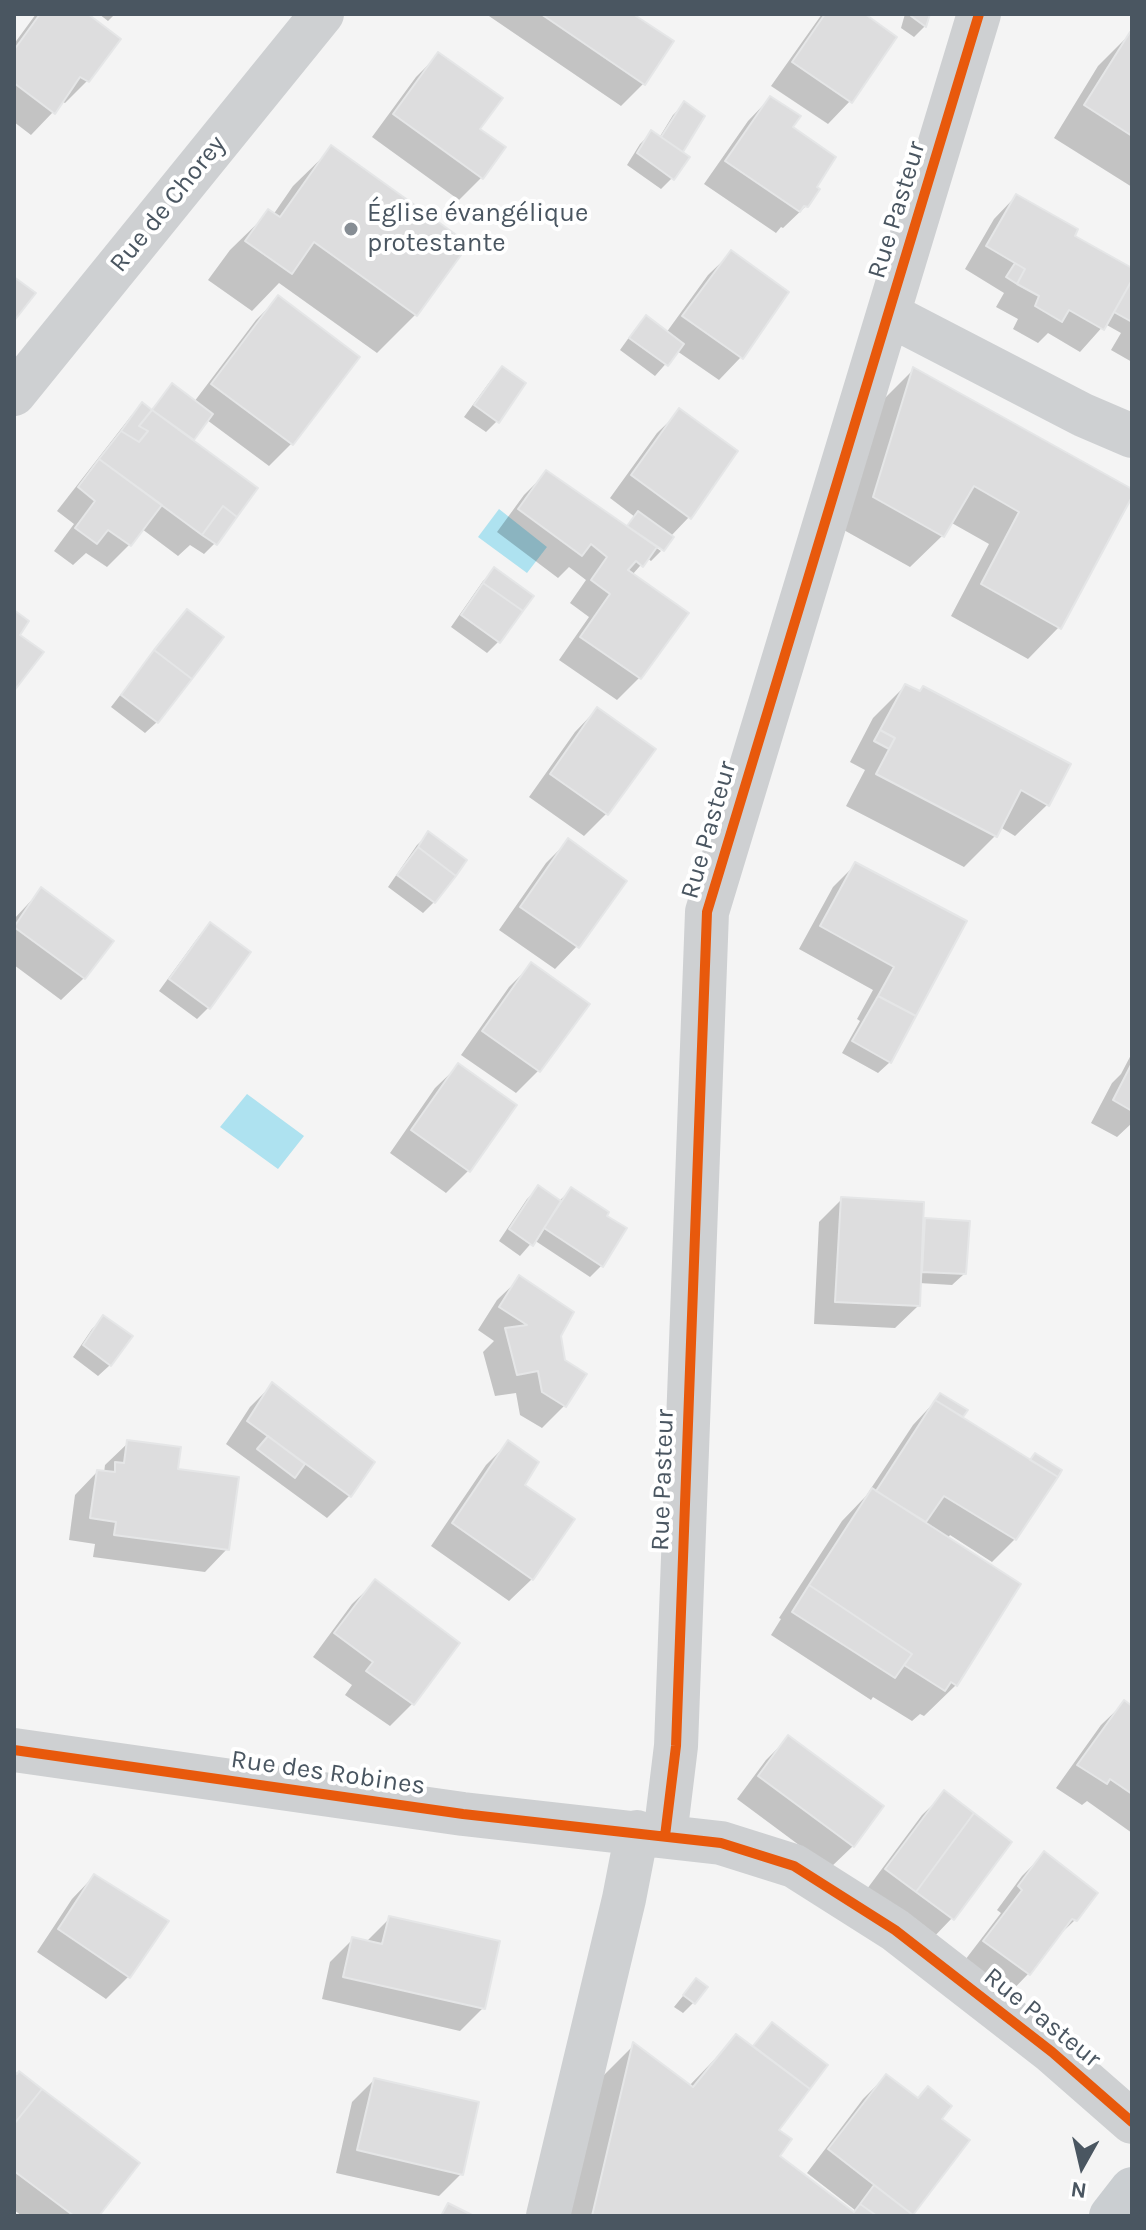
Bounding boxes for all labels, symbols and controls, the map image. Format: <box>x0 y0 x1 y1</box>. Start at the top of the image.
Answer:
street label: Rue de Chorey <box>103 129 233 279</box>
street label: Rue Pasteur <box>861 138 933 282</box>
place label: Église évangélique protestante <box>367 198 588 260</box>
marker: Église évangélique protestante <box>342 220 360 238</box>
street label: Rue Pasteur <box>674 758 744 902</box>
street label: Rue Pasteur <box>645 1409 681 1551</box>
street label: Rue des Robines <box>229 1744 427 1802</box>
street label: Rue Pasteur <box>977 1961 1107 2075</box>
north arrow <box>1042 2126 1122 2206</box>
text: N <box>1069 2176 1088 2204</box>

